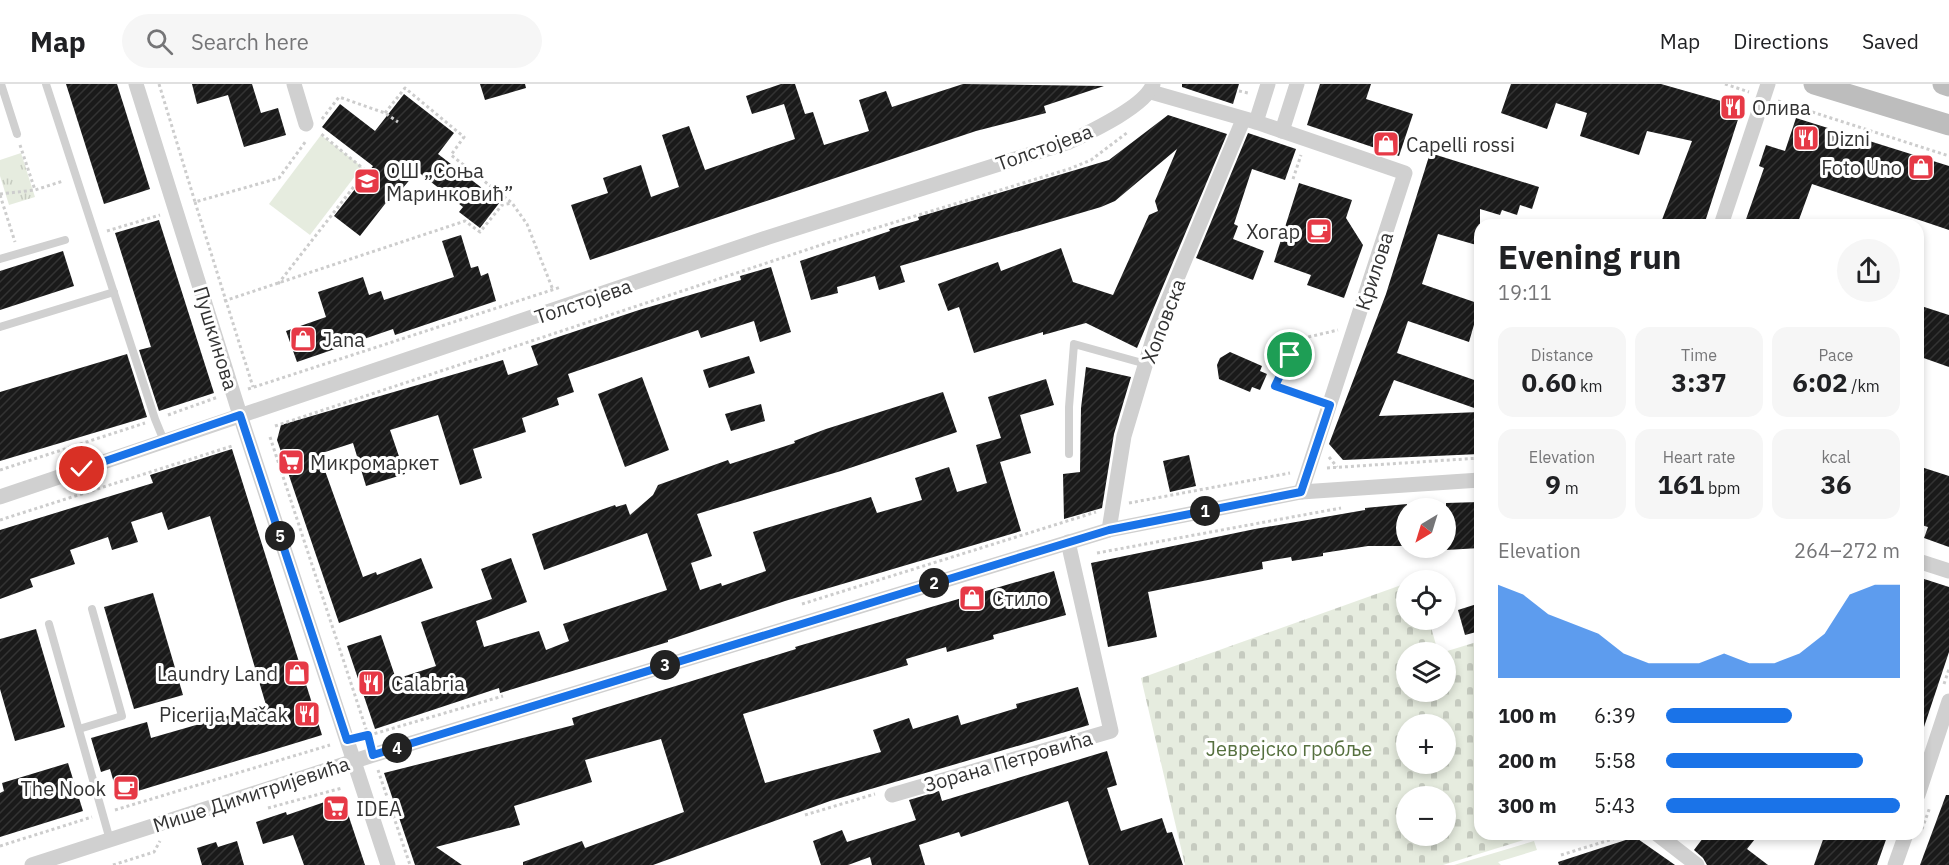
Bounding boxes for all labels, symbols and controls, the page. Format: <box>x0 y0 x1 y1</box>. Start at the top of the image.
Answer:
search box <box>122 14 542 68</box>
text: Map <box>30 23 86 60</box>
icon: search <box>143 25 176 58</box>
text: Search here <box>191 27 309 56</box>
text: Map <box>1660 27 1700 55</box>
text: Directions <box>1733 27 1829 55</box>
text: Saved <box>1862 27 1919 55</box>
restaurant icon: Олива <box>1718 92 1748 122</box>
place label: Олива <box>1752 94 1811 121</box>
street label: Толстојева <box>992 117 1096 177</box>
restaurant icon: Dizni <box>1791 123 1821 153</box>
place label: Dizni <box>1826 125 1870 152</box>
shop icon: Capelli rossi <box>1371 129 1401 159</box>
place label: Capelli rossi <box>1406 131 1515 158</box>
shop icon: Foto Uno <box>1906 152 1936 182</box>
place label: Foto Uno <box>1821 154 1902 181</box>
place label: ОШ „Соња Маринковић” <box>386 157 513 207</box>
school or university icon: ОШ „Соња Маринковић” <box>352 166 382 196</box>
cafe icon: Хогар <box>1304 216 1334 246</box>
place label: Хогар <box>1246 218 1300 245</box>
street label: Крилова <box>1349 228 1399 314</box>
text: Evening run <box>1498 235 1682 278</box>
button: share <box>1837 239 1900 302</box>
street label: Толстојева <box>531 272 635 330</box>
street label: Хоповска <box>1135 275 1192 367</box>
text: 19:11 <box>1498 279 1552 306</box>
street label: Пушкинова <box>187 283 245 394</box>
shop icon: Jana <box>288 324 318 354</box>
place label: Jana <box>322 326 365 353</box>
pin <box>1264 329 1315 380</box>
icon: arrive <box>1273 338 1306 371</box>
text: Distance <box>1531 345 1593 365</box>
text: Time <box>1681 345 1717 365</box>
text: Pace <box>1819 345 1853 365</box>
text: 0.60 <box>1521 365 1576 399</box>
text: 3:37 <box>1671 365 1727 399</box>
text: 6:02 <box>1792 365 1848 399</box>
text: km <box>1576 376 1603 396</box>
text: /km <box>1848 376 1880 396</box>
pin <box>56 443 107 494</box>
supermarket icon: Микромаркет <box>276 447 306 477</box>
text: Elevation <box>1529 447 1595 467</box>
text: Heart rate <box>1663 447 1735 467</box>
text: kcal <box>1821 447 1851 467</box>
place label: Микромаркет <box>310 449 439 476</box>
icon: check <box>65 452 98 485</box>
text: 9 <box>1545 467 1561 501</box>
text: 161 <box>1657 467 1704 501</box>
text: 36 <box>1820 467 1852 501</box>
text: m <box>1561 478 1579 498</box>
text: bpm <box>1704 478 1741 498</box>
pin: 1 <box>1190 496 1220 526</box>
north arrow <box>1396 498 1456 558</box>
map controls <box>1396 498 1456 846</box>
text: 1 <box>1200 501 1210 521</box>
pin: 5 <box>265 521 295 551</box>
text: 5 <box>275 526 285 546</box>
text: Elevation <box>1498 537 1581 564</box>
text: 264–272 m <box>1794 537 1900 564</box>
pin: 2 <box>919 568 949 598</box>
button: locate <box>1396 570 1456 630</box>
text: 2 <box>929 573 939 593</box>
shop icon: Стило <box>957 583 987 613</box>
place label: Стило <box>992 585 1048 612</box>
button: layers <box>1396 642 1456 702</box>
pin: 3 <box>650 650 680 680</box>
text: 3 <box>660 655 670 675</box>
shop icon: Laundry Land <box>282 658 312 688</box>
place label: Laundry Land <box>157 660 278 687</box>
restaurant icon: Calabria <box>356 668 386 698</box>
place label: Calabria <box>391 670 465 697</box>
restaurant icon: Picerija Mačak <box>292 699 322 729</box>
place label: Picerija Mačak <box>159 701 288 728</box>
text: 100 m <box>1498 702 1557 729</box>
text: 6:39 <box>1594 702 1636 729</box>
button: + <box>1396 714 1456 774</box>
street label: Зорана Петровића <box>921 724 1096 798</box>
pin: 4 <box>382 733 412 763</box>
park label: Јеврејско гробље <box>1206 735 1372 762</box>
text: 4 <box>392 738 402 758</box>
text: 200 m <box>1498 747 1557 774</box>
text: 5:58 <box>1594 747 1636 774</box>
street label: Мише Димитријевића <box>149 749 353 839</box>
cafe icon: The Nook <box>111 773 141 803</box>
place label: The Nook <box>20 775 106 802</box>
button: − <box>1396 786 1456 846</box>
text: 300 m <box>1498 792 1557 819</box>
text: 5:43 <box>1594 792 1636 819</box>
supermarket icon: IDEA <box>321 793 351 823</box>
place label: IDEA <box>356 795 402 822</box>

